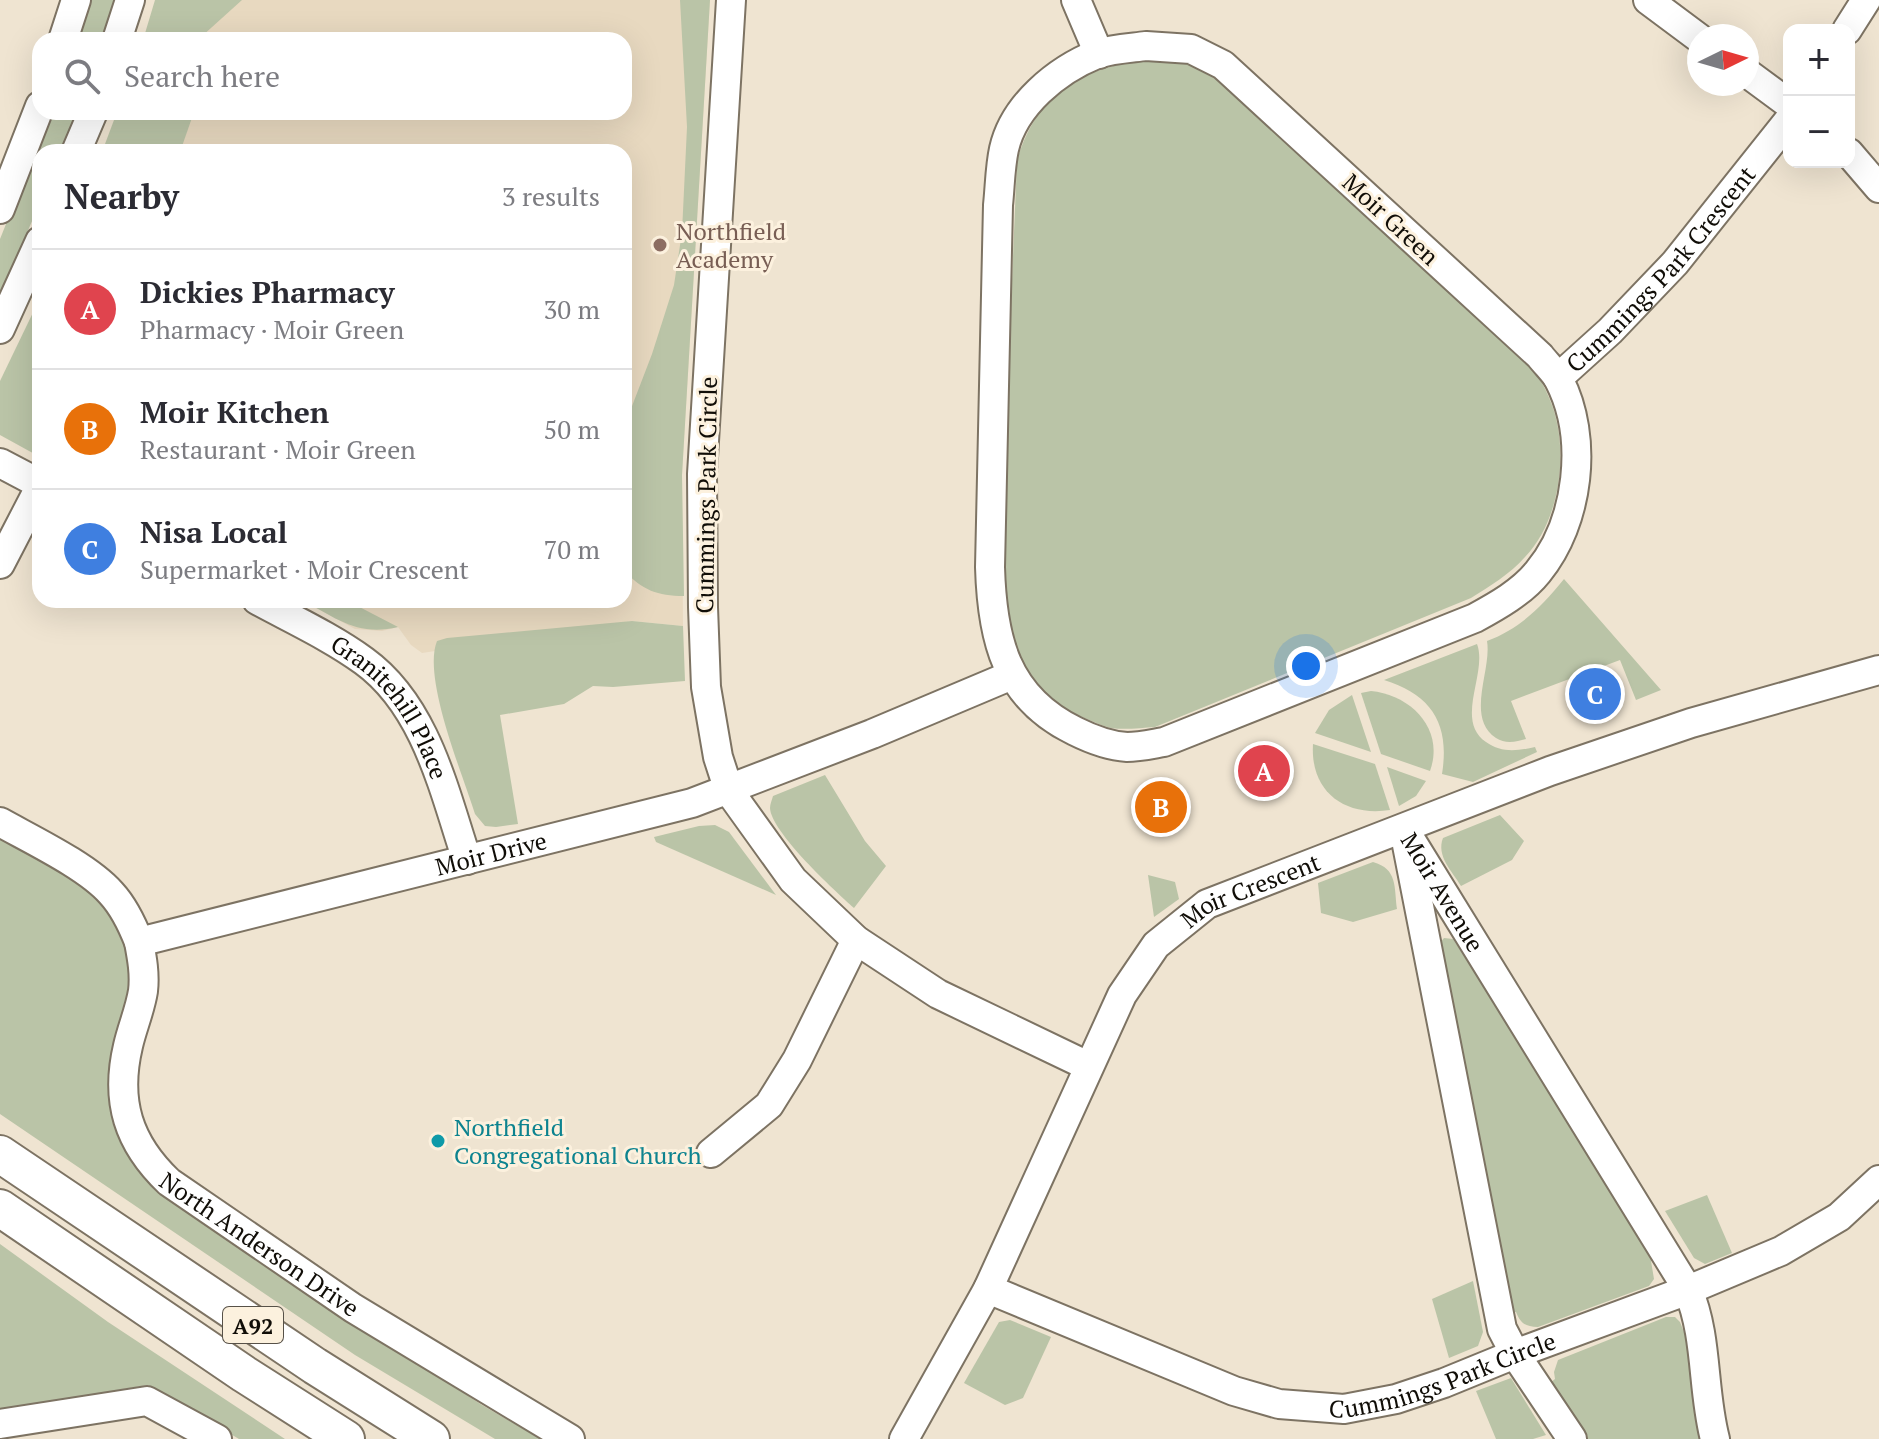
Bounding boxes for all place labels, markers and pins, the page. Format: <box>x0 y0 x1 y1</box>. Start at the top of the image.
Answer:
place label: Northfield Academy <box>676 215 786 275</box>
marker: Northfield Academy <box>651 236 669 254</box>
pin: C <box>1569 664 1621 724</box>
pin: A <box>1238 741 1290 801</box>
pin: B <box>1135 777 1187 837</box>
place label: Northfield Congregational Church <box>454 1111 702 1171</box>
marker: Northfield Congregational Church <box>429 1132 447 1150</box>

